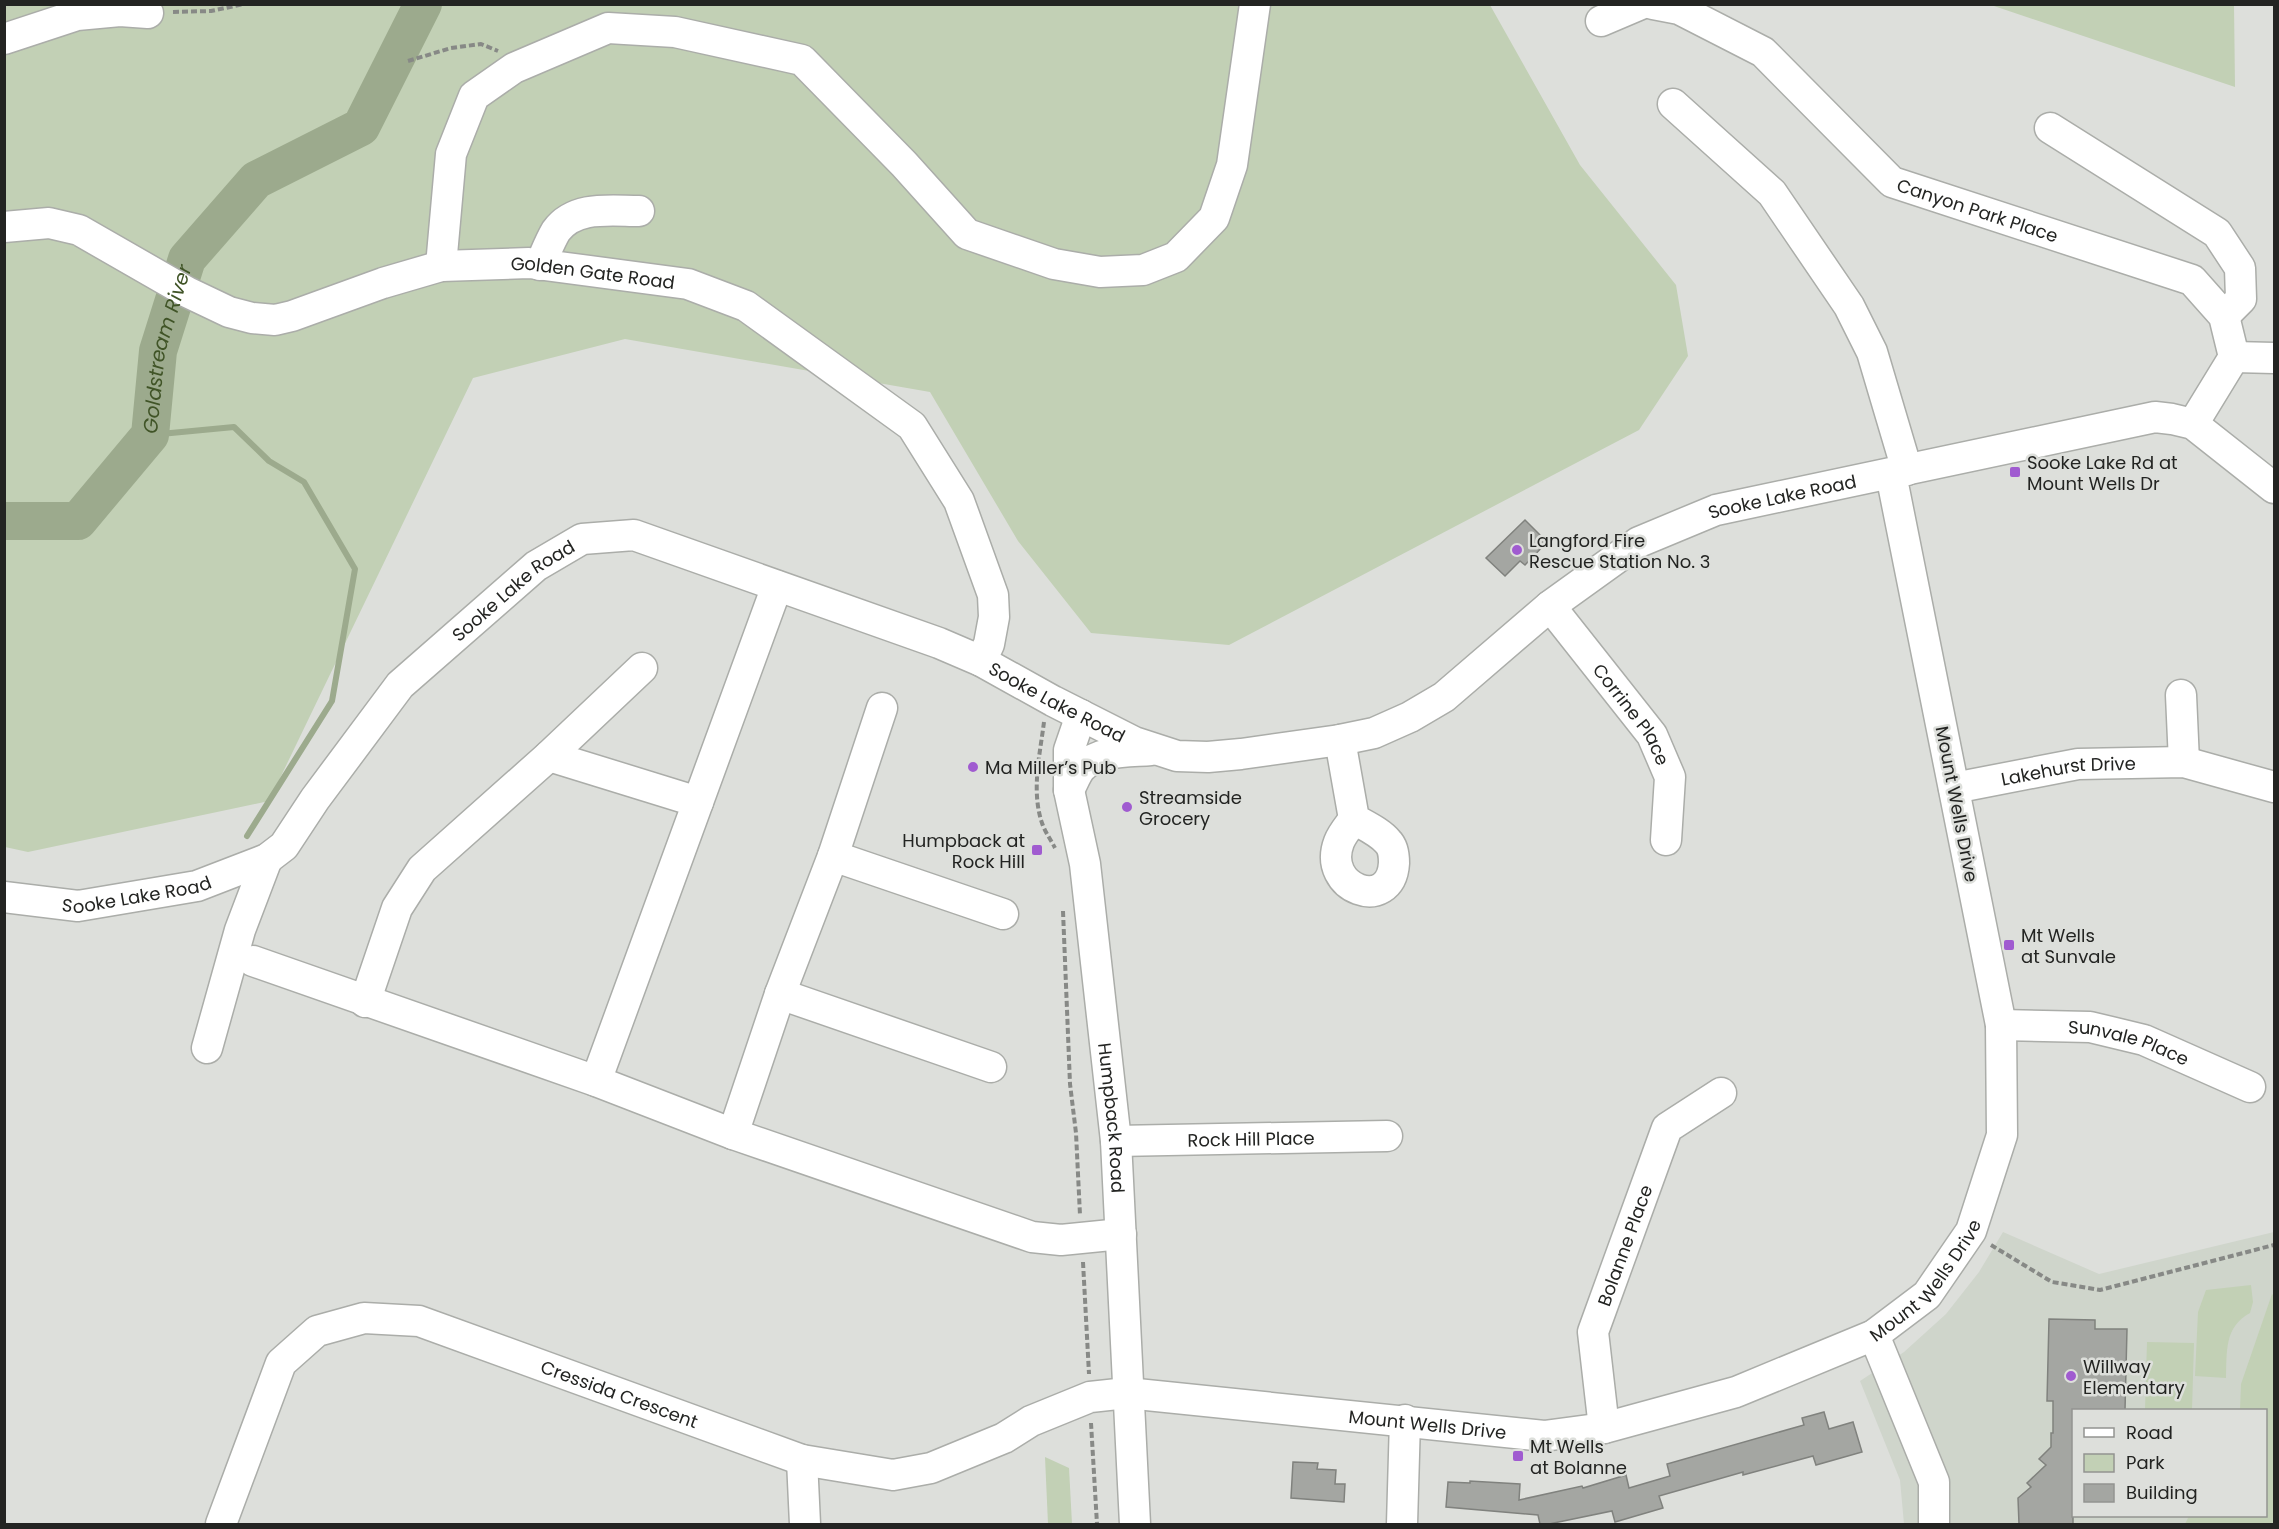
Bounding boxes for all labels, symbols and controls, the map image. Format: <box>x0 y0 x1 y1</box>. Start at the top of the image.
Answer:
street label: Canyon Park Place <box>1894 172 2061 248</box>
street label: Golden Gate Road <box>510 250 676 295</box>
water label: Goldstream River <box>136 261 199 435</box>
place label: Sooke Lake Rd at Mount Wells Dr <box>2027 450 2178 496</box>
marker: Sooke Lake Rd at Mount Wells Dr <box>2008 465 2022 479</box>
street label: Sooke Lake Road <box>1704 468 1859 525</box>
place label: Langford Fire Rescue Station No. 3 <box>1529 528 1710 574</box>
street label: Sooke Lake Road <box>446 534 579 647</box>
marker: Langford Fire Rescue Station No. 3 <box>1510 543 1524 557</box>
street label: Sooke Lake Road <box>984 655 1130 748</box>
street label: Corrine Place <box>1587 658 1676 769</box>
street label: Mount Wells Drive <box>1930 724 1984 884</box>
street label: Lakehurst Drive <box>1999 750 2136 791</box>
place label: Ma Miller’s Pub <box>985 755 1116 780</box>
marker: Ma Miller’s Pub <box>966 760 980 774</box>
place label: Streamside Grocery <box>1139 785 1242 831</box>
marker: Streamside Grocery <box>1120 800 1134 814</box>
place label: Humpback at Rock Hill <box>902 828 1025 874</box>
marker: Humpback at Rock Hill <box>1030 843 1044 857</box>
street label: Sooke Lake Road <box>61 869 215 919</box>
place label: Mt Wells at Sunvale <box>2021 923 2116 969</box>
marker: Mt Wells at Sunvale <box>2002 938 2016 952</box>
street label: Sunvale Place <box>2068 1014 2193 1071</box>
street label: Humpback Road <box>1093 1041 1131 1194</box>
street label: Rock Hill Place <box>1187 1125 1315 1152</box>
street label: Bolanne Place <box>1591 1181 1658 1309</box>
street label: Mount Wells Drive <box>1864 1216 1986 1347</box>
street label: Cressida Crescent <box>537 1354 701 1434</box>
place label: Willway Elementary <box>2083 1354 2185 1400</box>
marker: Willway Elementary <box>2064 1369 2078 1383</box>
street label: Mount Wells Drive <box>1347 1403 1508 1445</box>
legend <box>2072 1409 2267 1517</box>
text: Road <box>2126 1420 2173 1445</box>
place label: Mt Wells at Bolanne <box>1530 1434 1627 1480</box>
marker: Mt Wells at Bolanne <box>1511 1449 1525 1463</box>
text: Park <box>2126 1450 2165 1475</box>
text: Building <box>2126 1480 2198 1505</box>

